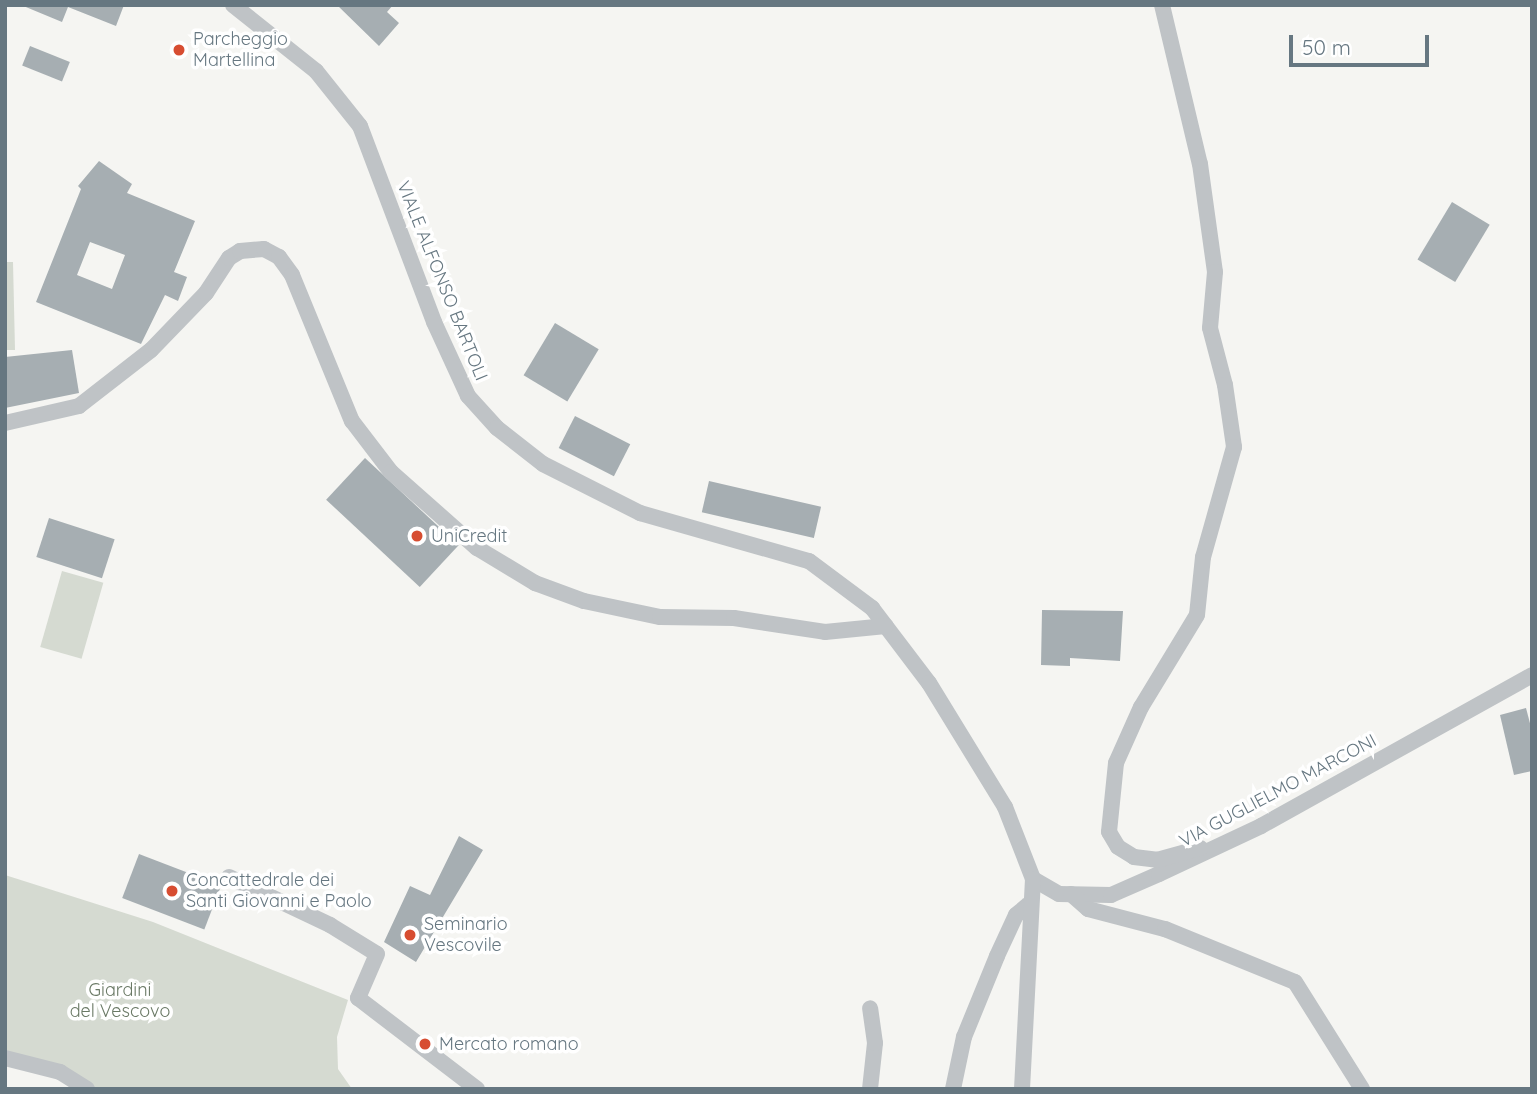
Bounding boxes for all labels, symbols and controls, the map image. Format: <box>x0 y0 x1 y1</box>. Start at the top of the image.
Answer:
scale bar <box>1292 21 1432 65</box>
place label: Parcheggio Martellina <box>193 29 288 72</box>
text: 50 m <box>1302 34 1351 60</box>
marker: Parcheggio Martellina <box>171 42 187 58</box>
street label: VIALE ALFONSO BARTOLI <box>392 178 492 384</box>
place label: UniCredit <box>431 525 507 547</box>
marker: UniCredit <box>409 528 425 544</box>
street label: VIA GUGLIELMO MARCONI <box>1176 730 1380 852</box>
place label: Concattedrale dei Santi Giovanni e Paolo <box>186 870 372 912</box>
marker: Concattedrale dei Santi Giovanni e Paolo <box>164 883 180 899</box>
place label: Seminario Vescovile <box>424 914 508 956</box>
marker: Seminario Vescovile <box>402 927 418 943</box>
park label: Giardini del Vescovo <box>70 980 170 1023</box>
place label: Mercato romano <box>439 1033 579 1055</box>
marker: Mercato romano <box>417 1036 433 1052</box>

